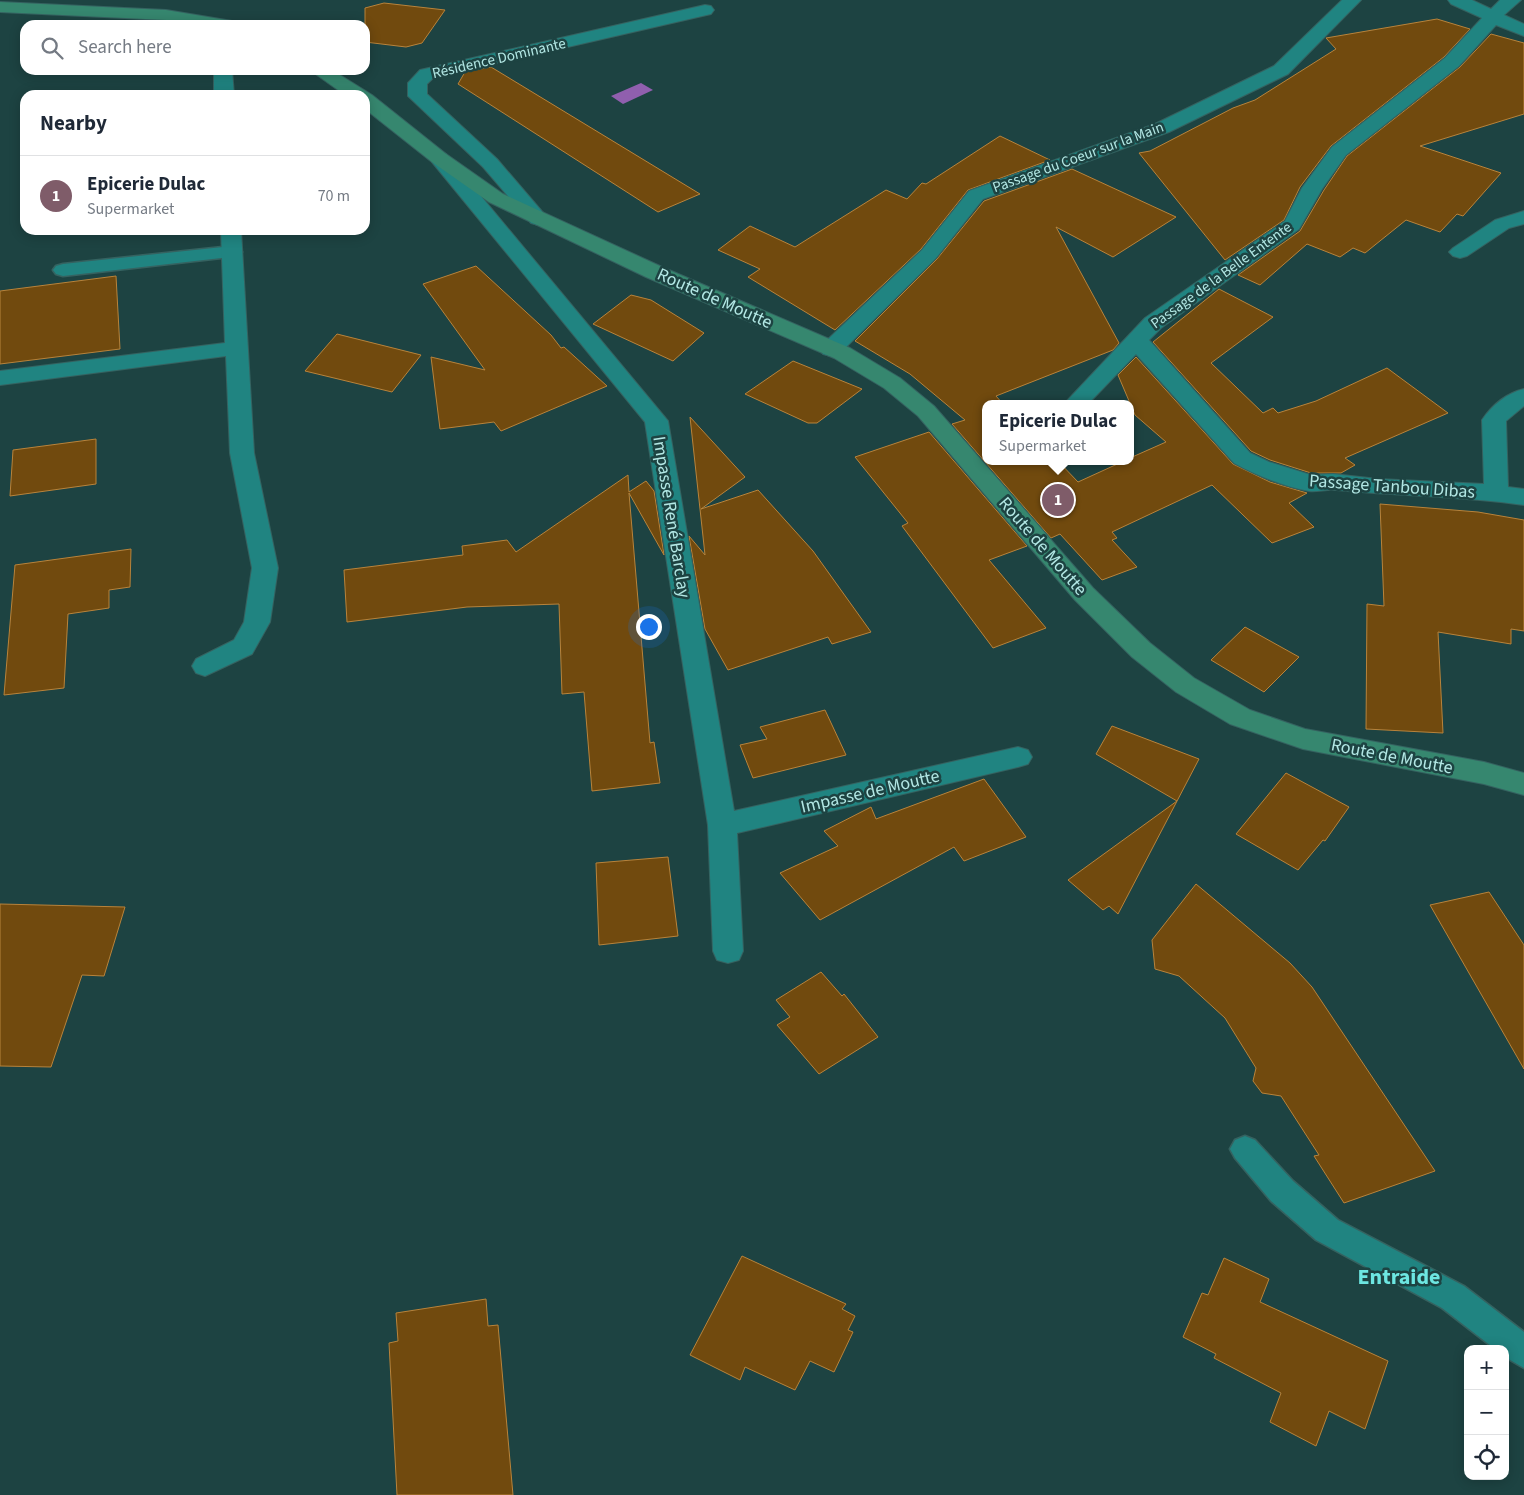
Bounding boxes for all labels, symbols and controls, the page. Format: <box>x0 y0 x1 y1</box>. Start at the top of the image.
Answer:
search box <box>20 20 370 75</box>
street label: Résidence Dominante <box>430 33 568 84</box>
icon: search <box>38 34 66 62</box>
text: Search here <box>78 34 172 61</box>
text: Nearby <box>40 108 107 138</box>
street label: Passage du Coeur sur la Main <box>990 117 1167 198</box>
text: Epicerie Dulac <box>87 171 205 198</box>
text: 1 <box>52 185 60 207</box>
text: 70 m <box>318 185 350 207</box>
text: Supermarket <box>87 198 174 220</box>
street label: Passage de la Belle Entente <box>1146 217 1296 334</box>
street label: Route de Moutte <box>653 262 776 335</box>
popup <box>982 400 1134 465</box>
text: Epicerie Dulac <box>999 408 1117 435</box>
street label: Impasse René Barclay <box>646 434 697 600</box>
text: Supermarket <box>999 435 1086 457</box>
street label: Passage Tanbou Dibas <box>1308 468 1476 505</box>
pin: 1 <box>1042 481 1074 519</box>
street label: Route de Moutte <box>993 491 1093 601</box>
your location <box>636 614 662 640</box>
street label: Route de Moutte <box>1329 732 1455 781</box>
street label: Impasse de Moutte <box>798 763 942 820</box>
district label: Entraide <box>1358 1261 1440 1293</box>
map controls <box>1464 1345 1509 1480</box>
button: + <box>1464 1345 1509 1390</box>
button: − <box>1464 1390 1509 1435</box>
button: locate <box>1464 1435 1509 1480</box>

